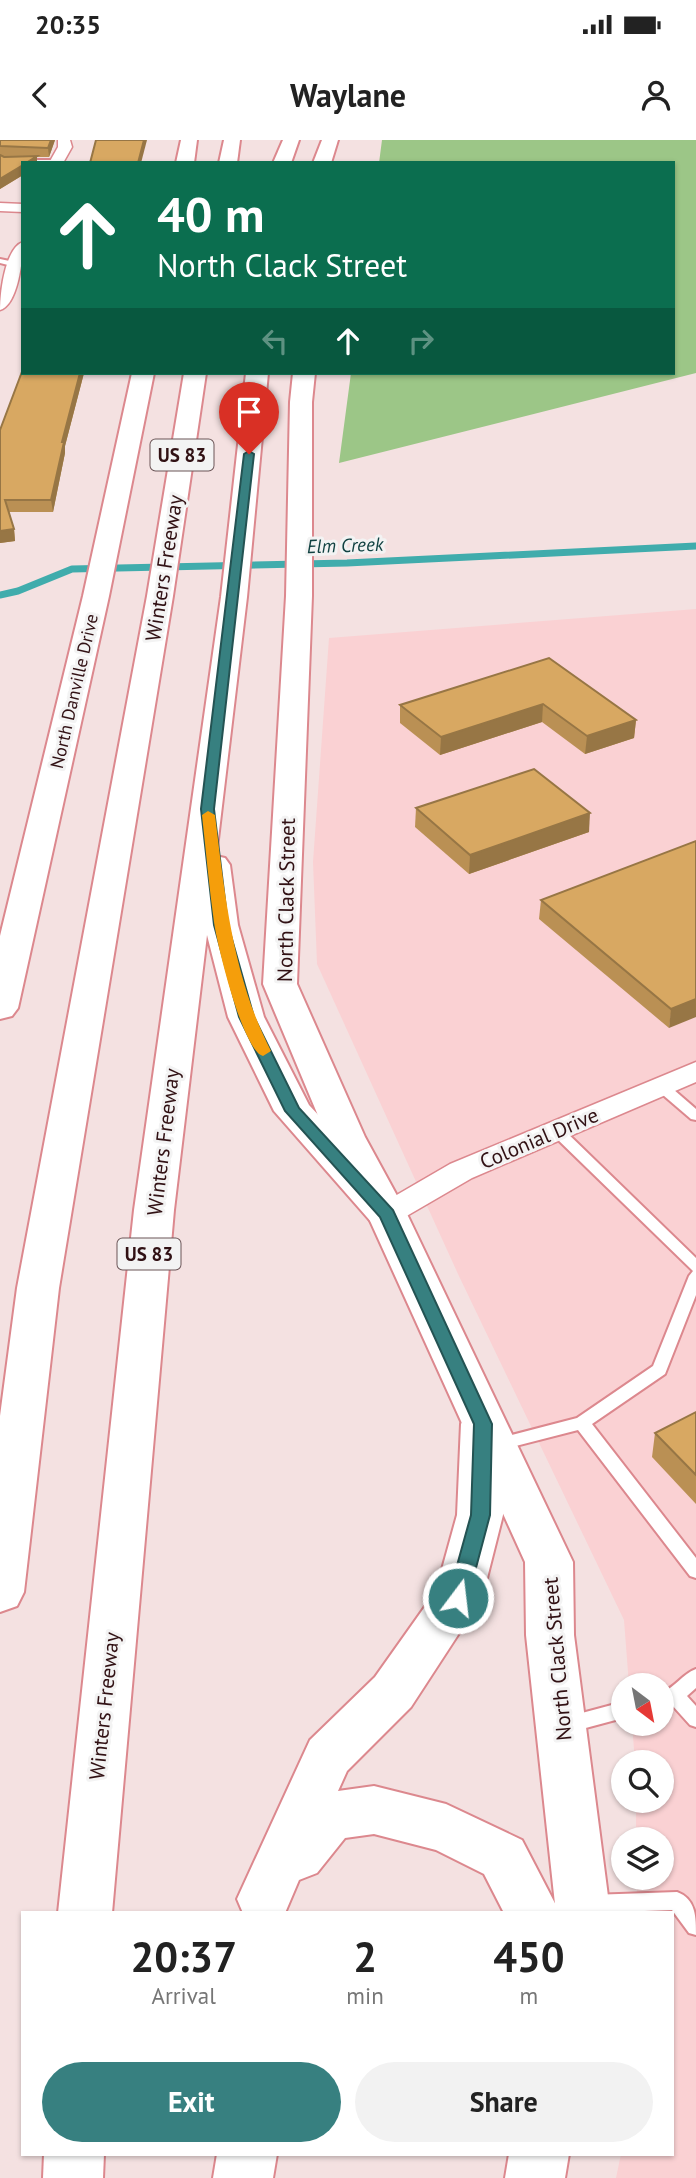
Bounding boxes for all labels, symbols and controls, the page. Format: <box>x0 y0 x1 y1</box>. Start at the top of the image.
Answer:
text: 20:35 <box>35 8 101 41</box>
text: Waylane <box>290 74 406 116</box>
icon: back <box>21 76 59 114</box>
icon: person <box>637 76 675 114</box>
text: 40 m <box>157 182 264 246</box>
icon: ahead <box>42 189 133 280</box>
text: North Clack Street <box>157 244 407 286</box>
icon: left <box>256 322 294 360</box>
icon: ahead <box>329 322 367 360</box>
icon: right <box>402 322 440 360</box>
pin <box>219 382 279 454</box>
icon: arrive <box>230 393 268 431</box>
road number: US 83 <box>150 440 214 470</box>
street label: Winters Freeway <box>139 493 189 643</box>
water label: Elm Creek <box>306 532 385 558</box>
street label: North Danville Drive <box>45 611 103 771</box>
street label: North Clack Street <box>271 818 301 982</box>
street label: Winters Freeway <box>141 1067 185 1217</box>
street label: Colonial Drive <box>476 1101 602 1175</box>
road number: US 83 <box>118 1238 180 1270</box>
position arrow <box>421 1561 495 1635</box>
street label: North Clack Street <box>536 1576 578 1742</box>
street label: Winters Freeway <box>83 1631 125 1781</box>
north arrow <box>611 1673 674 1736</box>
map controls <box>611 1673 674 1890</box>
button: search <box>611 1750 674 1813</box>
button: layers <box>611 1827 674 1890</box>
text: 20:37 <box>130 1929 237 1984</box>
text: 2 <box>353 1929 377 1984</box>
text: 450 <box>493 1929 565 1984</box>
text: Arrival <box>151 1981 216 2010</box>
text: min <box>346 1981 384 2010</box>
text: m <box>520 1981 538 2010</box>
button: Exit <box>42 2062 341 2142</box>
button: Share <box>355 2062 653 2142</box>

